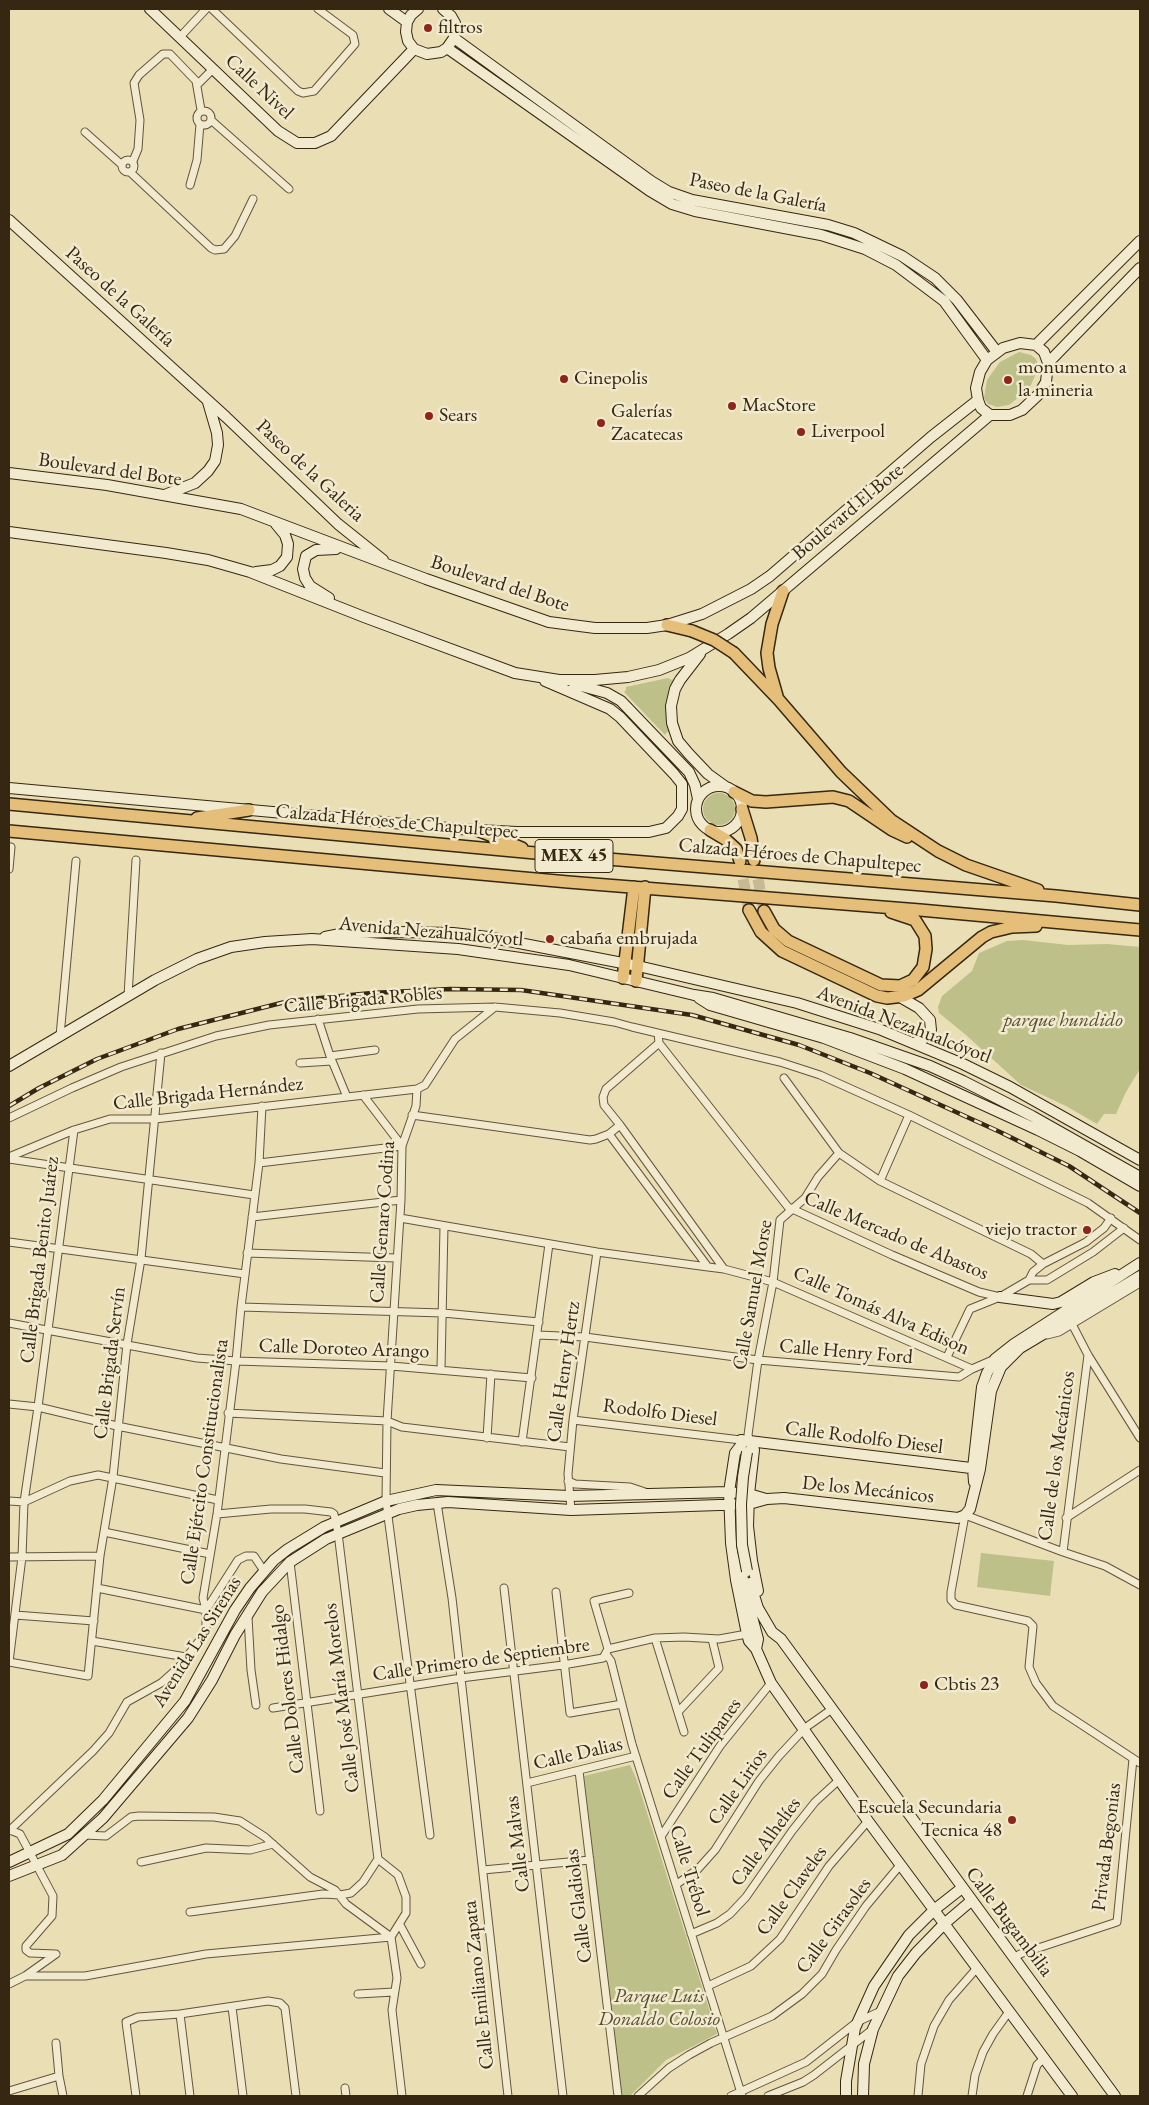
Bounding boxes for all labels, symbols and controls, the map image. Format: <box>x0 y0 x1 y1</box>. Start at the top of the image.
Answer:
place label: filtros <box>438 16 482 40</box>
marker: filtros <box>422 22 434 34</box>
street label: Calle Nivel <box>220 49 298 125</box>
street label: Paseo de la Galería <box>687 168 829 218</box>
street label: Paseo de la Galería <box>60 241 180 353</box>
place label: monumento a la mineria <box>1018 356 1127 403</box>
place label: Cinepolis <box>574 367 648 391</box>
marker: Cinepolis <box>558 373 570 385</box>
marker: monumento a la mineria <box>1002 374 1014 386</box>
place label: MacStore <box>742 394 816 418</box>
place label: Galerías Zacatecas <box>611 400 683 447</box>
marker: MacStore <box>726 400 738 412</box>
place label: Sears <box>439 404 477 428</box>
marker: Sears <box>423 410 435 422</box>
street label: Paseo de la Galeria <box>251 415 369 527</box>
marker: Galerías Zacatecas <box>595 417 607 429</box>
place label: Liverpool <box>811 420 885 444</box>
marker: Liverpool <box>795 426 807 438</box>
street label: Boulevard del Bote <box>37 448 183 492</box>
street label: Boulevard El Bote <box>787 459 909 565</box>
street label: Boulevard del Bote <box>428 550 572 618</box>
street label: Calzada Héroes de Chapultepec <box>275 799 519 845</box>
street label: Calzada Héroes de Chapultepec <box>678 833 922 879</box>
road number: MEX 45 <box>535 839 613 872</box>
street label: Avenida Nezahualcóyotl <box>338 912 524 952</box>
place label: cabaña embrujada <box>560 927 698 951</box>
marker: cabaña embrujada <box>544 933 556 945</box>
street label: Calle Brigada Robles <box>283 981 443 1019</box>
street label: Avenida Nezahualcóyotl <box>813 981 995 1069</box>
park label: parque hundido <box>1003 1009 1123 1033</box>
street label: Calle Brigada Hernández <box>112 1072 304 1116</box>
street label: Calle Genaro Codina <box>365 1140 401 1304</box>
street label: Calle Brigada Benito Juárez <box>15 1155 65 1365</box>
street label: Calle Mercado de Abastos <box>800 1186 992 1286</box>
street label: Calle Samuel Morse <box>728 1218 778 1372</box>
place label: viejo tractor <box>985 1218 1077 1242</box>
marker: viejo tractor <box>1081 1224 1093 1236</box>
street label: Calle Tomás Alva Edison <box>789 1261 973 1361</box>
street label: Calle Brigada Servín <box>89 1285 131 1441</box>
street label: Calle Henry Hertz <box>542 1300 586 1444</box>
street label: Calle Doroteo Arango <box>258 1334 430 1364</box>
street label: Calle Henry Ford <box>778 1334 914 1370</box>
street label: Calle Ejército Constitucionalista <box>176 1337 234 1587</box>
street label: Calle de los Mecánicos <box>1033 1370 1081 1542</box>
street label: Rodolfo Diesel <box>601 1394 719 1432</box>
street label: Calle Rodolfo Diesel <box>784 1416 944 1460</box>
street label: De los Mecánicos <box>801 1471 935 1509</box>
street label: Avenida Las Sirenas <box>147 1572 247 1712</box>
street label: Calle José María Morelos <box>318 1602 366 1794</box>
street label: Calle Dolores Hidalgo <box>266 1603 310 1775</box>
street label: Calle Primero de Septiembre <box>371 1633 591 1687</box>
place label: Cbtis 23 <box>934 1673 999 1697</box>
marker: Cbtis 23 <box>918 1679 930 1691</box>
street label: Calle Tulipanes <box>657 1693 747 1805</box>
street label: Calle Dalias <box>531 1732 625 1776</box>
street label: Calle Lirios <box>703 1744 773 1830</box>
street label: Privada Begonias <box>1087 1781 1127 1913</box>
street label: Calle Alhelíes <box>726 1793 806 1891</box>
street label: Calle Malvas <box>500 1794 536 1894</box>
place label: Escuela Secundaria Tecnica 48 <box>857 1796 1002 1843</box>
marker: Escuela Secundaria Tecnica 48 <box>1006 1814 1018 1826</box>
street label: Calle Trébol <box>664 1822 714 1920</box>
street label: Calle Claveles <box>751 1841 833 1941</box>
street label: Calle Gladiolas <box>560 1848 598 1964</box>
street label: Calle Bugambilia <box>960 1862 1058 1982</box>
street label: Calle Girasoles <box>791 1873 877 1979</box>
street label: Calle Emiliano Zapata <box>458 1899 500 2071</box>
park label: Parque Luis Donaldo Colosio <box>598 1985 720 2032</box>

